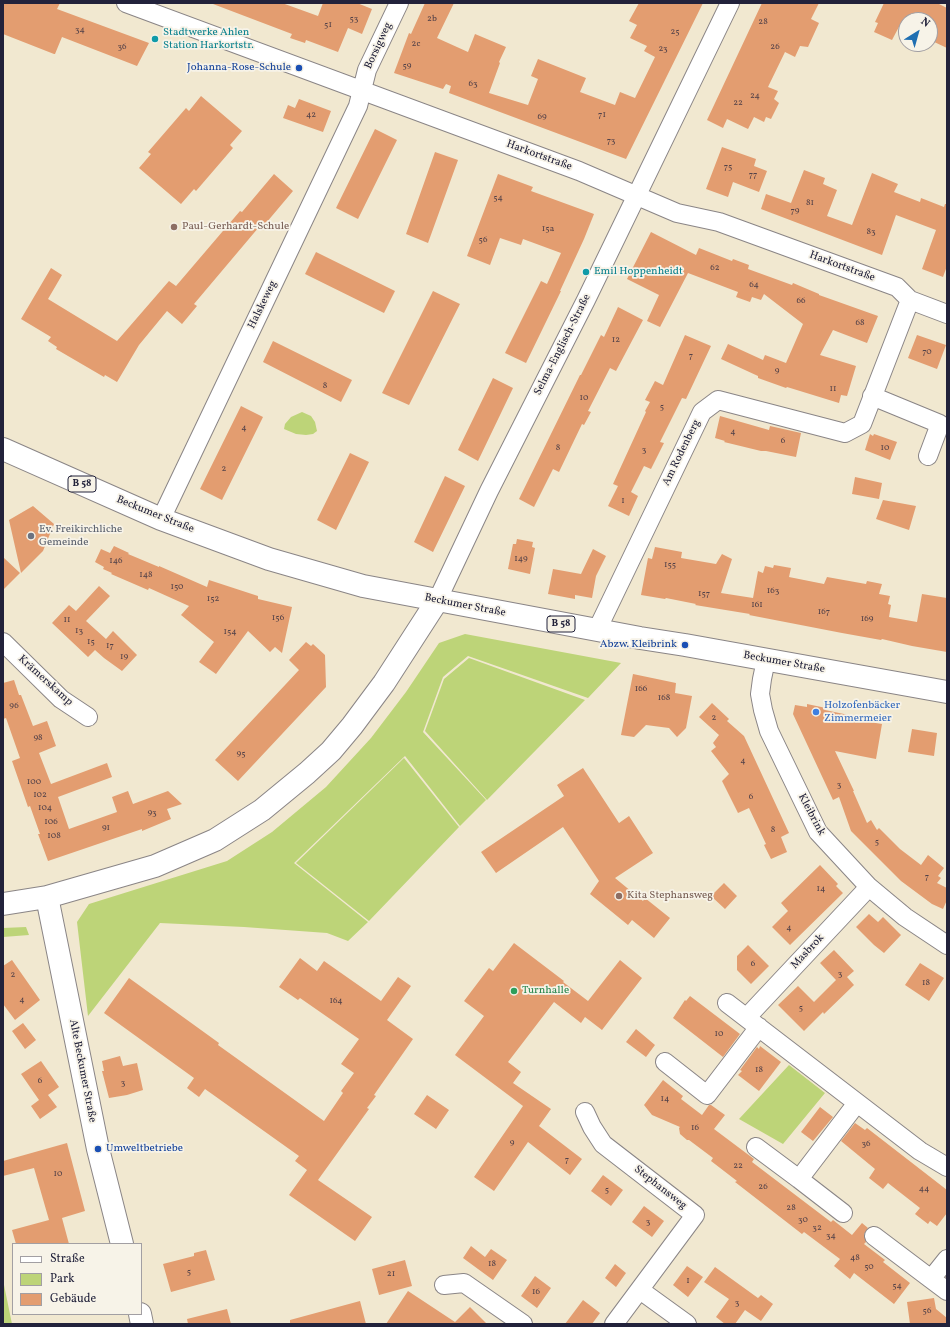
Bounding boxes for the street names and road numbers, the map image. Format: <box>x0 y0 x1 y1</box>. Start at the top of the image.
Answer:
street label: Borsigweg <box>362 20 396 72</box>
street label: Harkortstraße <box>504 138 574 174</box>
street label: Harkortstraße <box>807 249 877 285</box>
street label: Halskeweg <box>246 279 280 331</box>
street label: Selma-Englisch-Straße <box>532 292 594 398</box>
street label: Am Rodenberg <box>660 418 704 488</box>
road number: B 58 <box>68 476 96 492</box>
street label: Beckumer Straße <box>114 493 196 537</box>
street label: Beckumer Straße <box>423 592 507 620</box>
road number: B 58 <box>547 616 575 632</box>
street label: Beckumer Straße <box>742 649 826 677</box>
street label: Krämerskamp <box>15 653 75 709</box>
street label: Kleibrink <box>794 792 828 838</box>
street label: Masbrok <box>789 932 827 972</box>
street label: Alte Beckumer Straße <box>66 1018 98 1124</box>
street label: Stephansweg <box>631 1163 689 1213</box>

